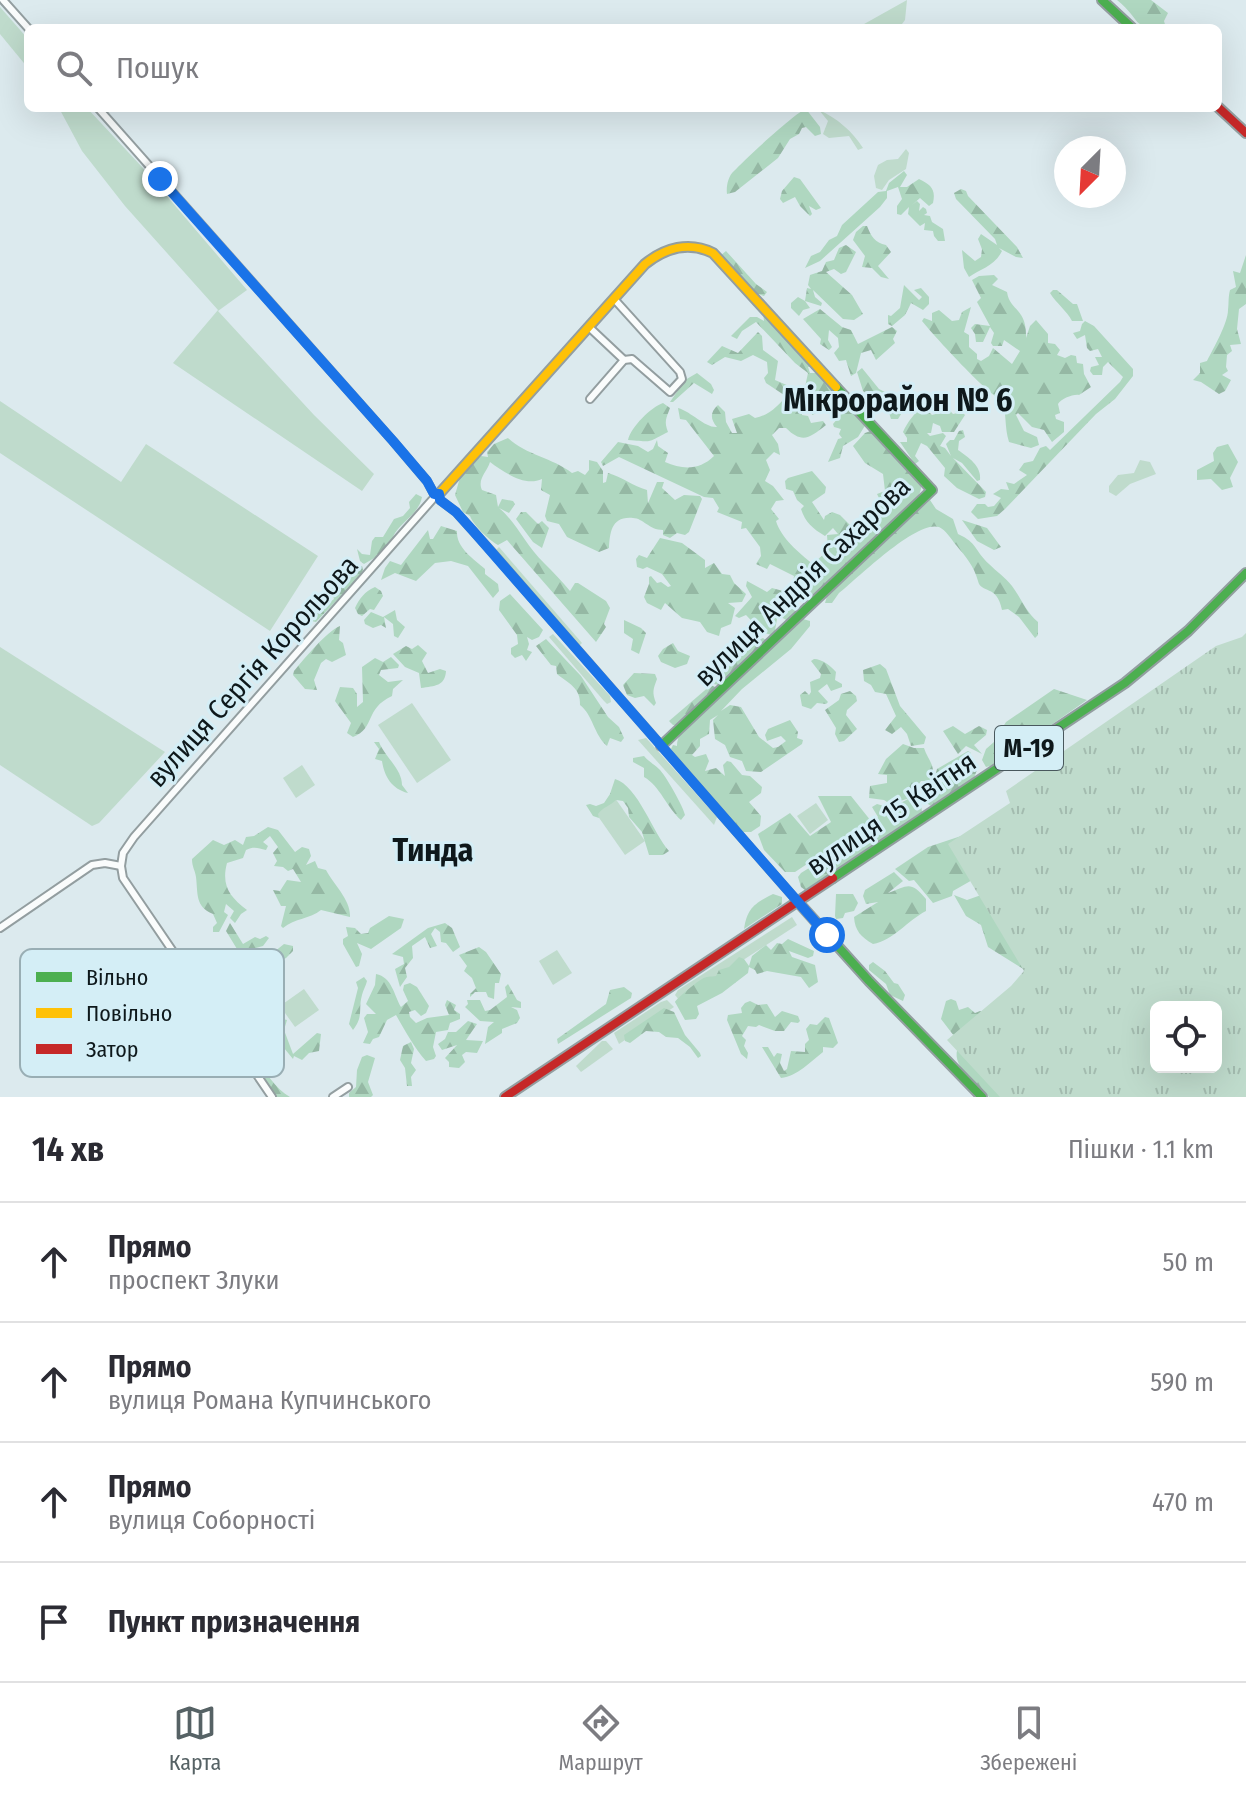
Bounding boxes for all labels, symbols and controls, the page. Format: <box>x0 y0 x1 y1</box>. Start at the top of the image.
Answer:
search box <box>24 24 1222 112</box>
icon: search <box>52 46 96 90</box>
text: Пошук <box>116 50 199 86</box>
north arrow <box>1054 136 1126 208</box>
route end <box>142 161 178 197</box>
district label: Мікрорайон № 6 <box>784 381 1012 419</box>
street label: вулиця Андрія Сахарова <box>688 470 917 693</box>
street label: вулиця Сергія Корольова <box>140 549 365 794</box>
road number: М-19 <box>995 726 1063 770</box>
street label: вулиця 15 Квітня <box>800 745 982 882</box>
district label: Тинда <box>393 831 474 869</box>
route start <box>809 917 845 953</box>
legend <box>20 949 284 1077</box>
text: Вільно <box>86 964 148 991</box>
text: Повільно <box>86 1000 172 1027</box>
map controls <box>1150 1001 1222 1073</box>
button: locate <box>1150 1001 1222 1073</box>
text: Затор <box>86 1036 138 1063</box>
text: 14 хв <box>32 1129 104 1170</box>
text: Пішки · 1.1 km <box>1068 1134 1214 1165</box>
text: Прямо <box>108 1229 192 1265</box>
icon: ahead <box>32 1240 76 1284</box>
text: 50 m <box>1162 1247 1214 1278</box>
text: проспект Злуки <box>108 1265 279 1296</box>
text: Прямо <box>108 1349 192 1385</box>
icon: ahead <box>32 1360 76 1404</box>
text: 590 m <box>1150 1367 1214 1398</box>
text: вулиця Романа Купчинського <box>108 1385 431 1416</box>
text: Прямо <box>108 1469 192 1505</box>
icon: ahead <box>32 1480 76 1524</box>
text: 470 m <box>1152 1487 1214 1518</box>
text: вулиця Соборності <box>108 1505 315 1536</box>
icon: arrive <box>32 1600 76 1644</box>
text: Пункт призначення <box>108 1604 360 1640</box>
tab: Карта <box>169 1701 221 1776</box>
tab: Маршрут <box>559 1701 643 1776</box>
tab: Збережені <box>980 1701 1077 1776</box>

